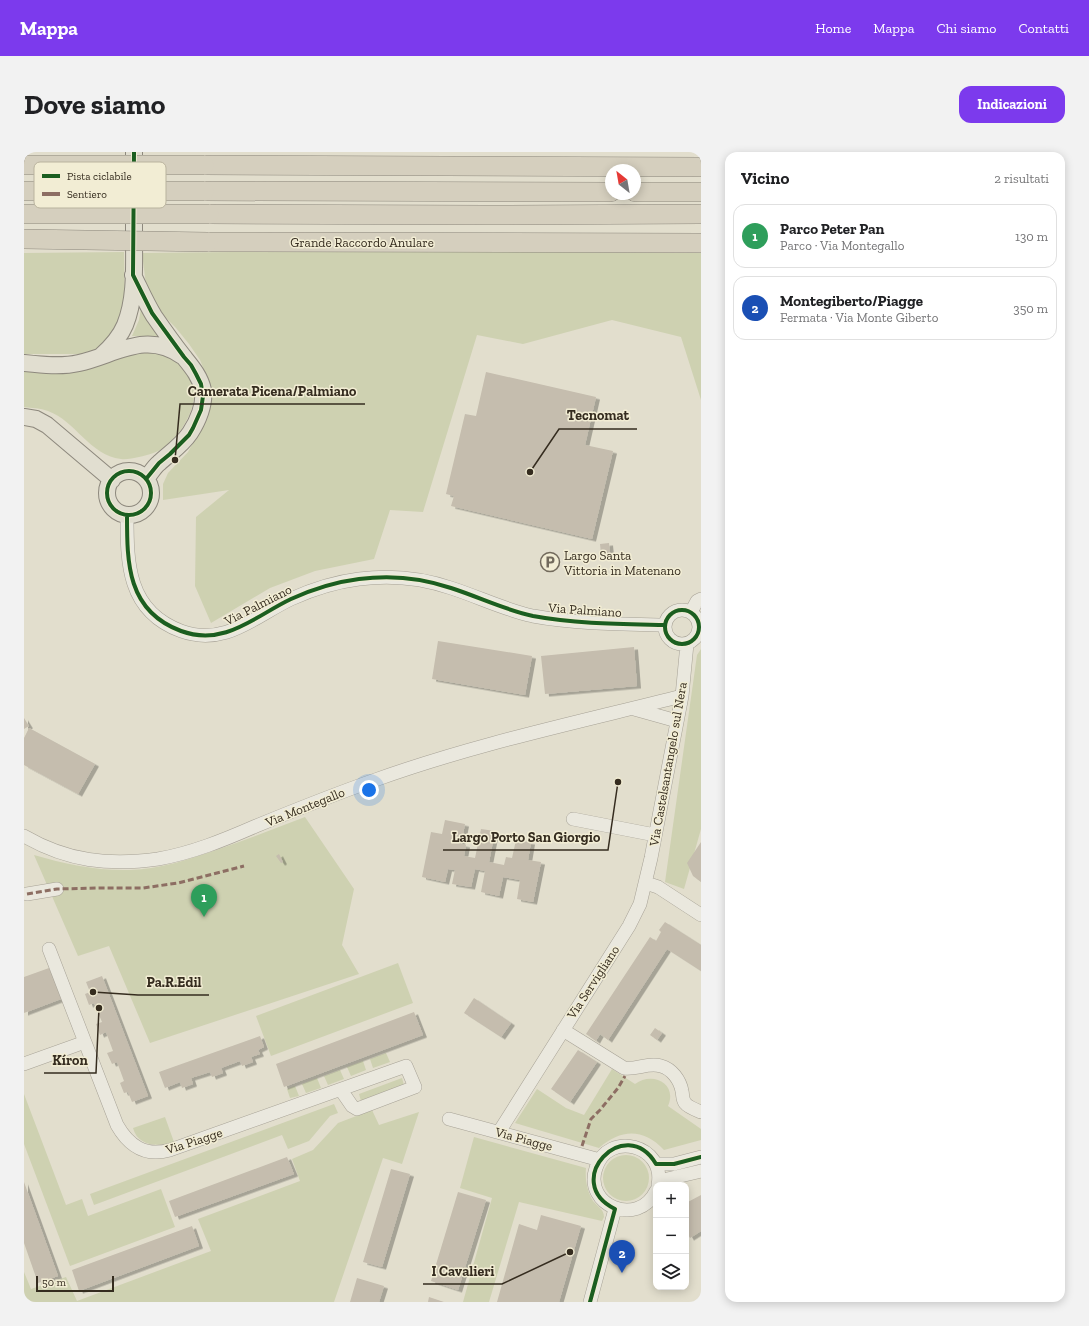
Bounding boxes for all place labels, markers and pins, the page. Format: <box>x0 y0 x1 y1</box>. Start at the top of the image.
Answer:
callout: Camerata Picena/Palmiano <box>180 378 365 404</box>
callout: Tecnomat <box>559 403 637 429</box>
place label: Largo Santa Vittoria in Matenano <box>563 548 681 578</box>
parking icon: Largo Santa Vittoria in Matenano <box>539 551 561 573</box>
callout: Largo Porto San Giorgio <box>443 824 608 850</box>
pin: 1 <box>191 884 217 917</box>
callout: Pa.R.Edil <box>138 969 209 995</box>
callout: Kíron <box>44 1047 96 1073</box>
pin: 2 <box>609 1240 635 1273</box>
callout: I Cavalieri <box>423 1258 502 1284</box>

